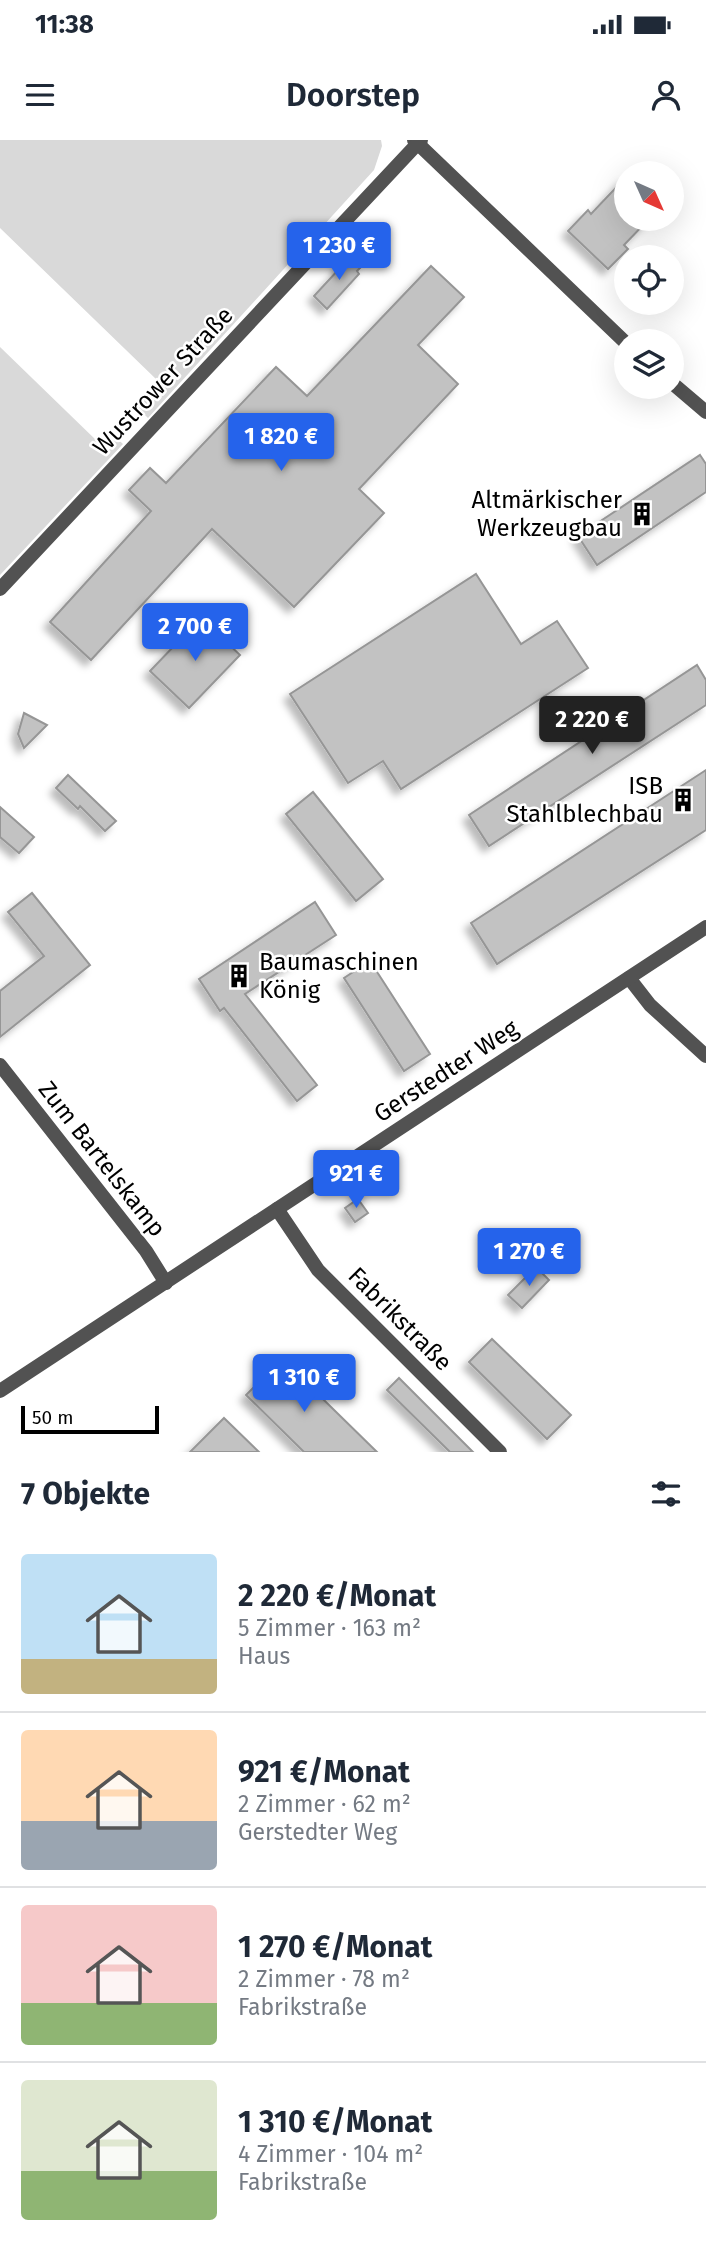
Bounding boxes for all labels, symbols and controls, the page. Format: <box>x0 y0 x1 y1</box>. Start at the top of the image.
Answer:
text: 11:38 <box>35 9 94 40</box>
icon: menu <box>21 76 59 114</box>
text: Doorstep <box>286 76 420 114</box>
icon: person <box>647 76 685 114</box>
north arrow <box>614 161 684 231</box>
map controls <box>614 161 684 399</box>
pin: 1 230 € <box>274 222 404 282</box>
text: 1 230 € <box>303 231 375 259</box>
button: locate <box>614 245 684 315</box>
street label: Wustrower Straße <box>87 301 239 461</box>
button: layers <box>614 329 684 399</box>
pin: 1 820 € <box>216 414 346 473</box>
text: 1 820 € <box>244 422 318 450</box>
place label: Altmärkischer Werkzeugbau <box>472 486 623 542</box>
building icon: Altmärkischer Werkzeugbau <box>628 500 656 528</box>
pin: 2 700 € <box>130 603 260 663</box>
text: 2 700 € <box>158 612 232 640</box>
pin: 2 220 € <box>527 696 657 756</box>
text: 2 220 € <box>555 705 629 733</box>
place label: ISB Stahlblechbau <box>506 772 663 828</box>
building icon: ISB Stahlblechbau <box>669 786 697 814</box>
place label: Baumaschinen König <box>259 948 419 1004</box>
building icon: Baumaschinen König <box>225 962 253 990</box>
street label: Gerstedter Weg <box>369 1014 524 1128</box>
street label: Zum Bartelskamp <box>33 1076 171 1242</box>
pin: 921 € <box>307 1150 405 1210</box>
text: 921 € <box>329 1159 383 1187</box>
pin: 1 270 € <box>464 1228 594 1288</box>
text: 1 270 € <box>494 1237 564 1265</box>
street label: Fabrikstraße <box>343 1262 457 1376</box>
pin: 1 310 € <box>239 1354 369 1414</box>
text: 1 310 € <box>269 1363 339 1391</box>
scale bar <box>21 1403 159 1435</box>
text: 50 m <box>32 1406 73 1429</box>
icon: filters <box>647 1475 685 1513</box>
text: 7 Objekte <box>21 1476 150 1512</box>
text: 2 220 €/Monat <box>238 1578 436 1614</box>
icon: home <box>77 1582 161 1666</box>
text: 5 Zimmer · 163 m² <box>238 1614 421 1642</box>
text: Haus <box>238 1642 290 1670</box>
text: 921 €/Monat <box>238 1754 410 1790</box>
icon: home <box>77 1758 161 1842</box>
text: 2 Zimmer · 62 m² <box>238 1790 411 1818</box>
text: Gerstedter Weg <box>238 1818 397 1846</box>
text: 1 270 €/Monat <box>238 1929 432 1965</box>
icon: home <box>77 1933 161 2017</box>
text: 2 Zimmer · 78 m² <box>238 1965 410 1993</box>
text: Fabrikstraße <box>238 1993 367 2021</box>
text: 1 310 €/Monat <box>238 2104 432 2140</box>
icon: home <box>77 2108 161 2192</box>
text: 4 Zimmer · 104 m² <box>238 2140 423 2168</box>
text: Fabrikstraße <box>238 2168 367 2196</box>

